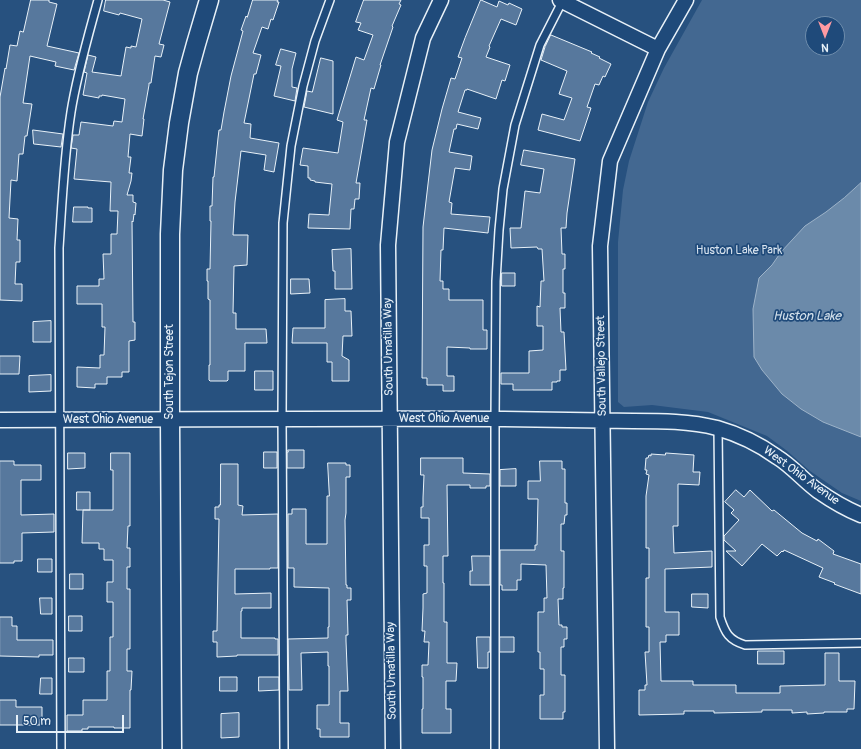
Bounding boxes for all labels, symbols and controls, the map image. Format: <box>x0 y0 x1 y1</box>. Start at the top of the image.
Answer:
north arrow <box>805 16 845 56</box>
text: N <box>821 41 829 54</box>
park label: Huston Lake Park <box>696 244 782 258</box>
street label: South Umatilla Way <box>381 298 397 396</box>
water label: Huston Lake <box>773 309 841 325</box>
street label: South Vallejo Street <box>594 315 610 417</box>
street label: South Tejon Street <box>163 324 177 420</box>
street label: West Ohio Avenue <box>399 412 489 426</box>
street label: West Ohio Avenue <box>63 413 153 427</box>
street label: West Ohio Avenue <box>760 444 842 508</box>
street label: South Umatilla Way <box>384 622 400 720</box>
scale bar <box>18 707 126 733</box>
text: 50 m <box>23 714 51 729</box>

